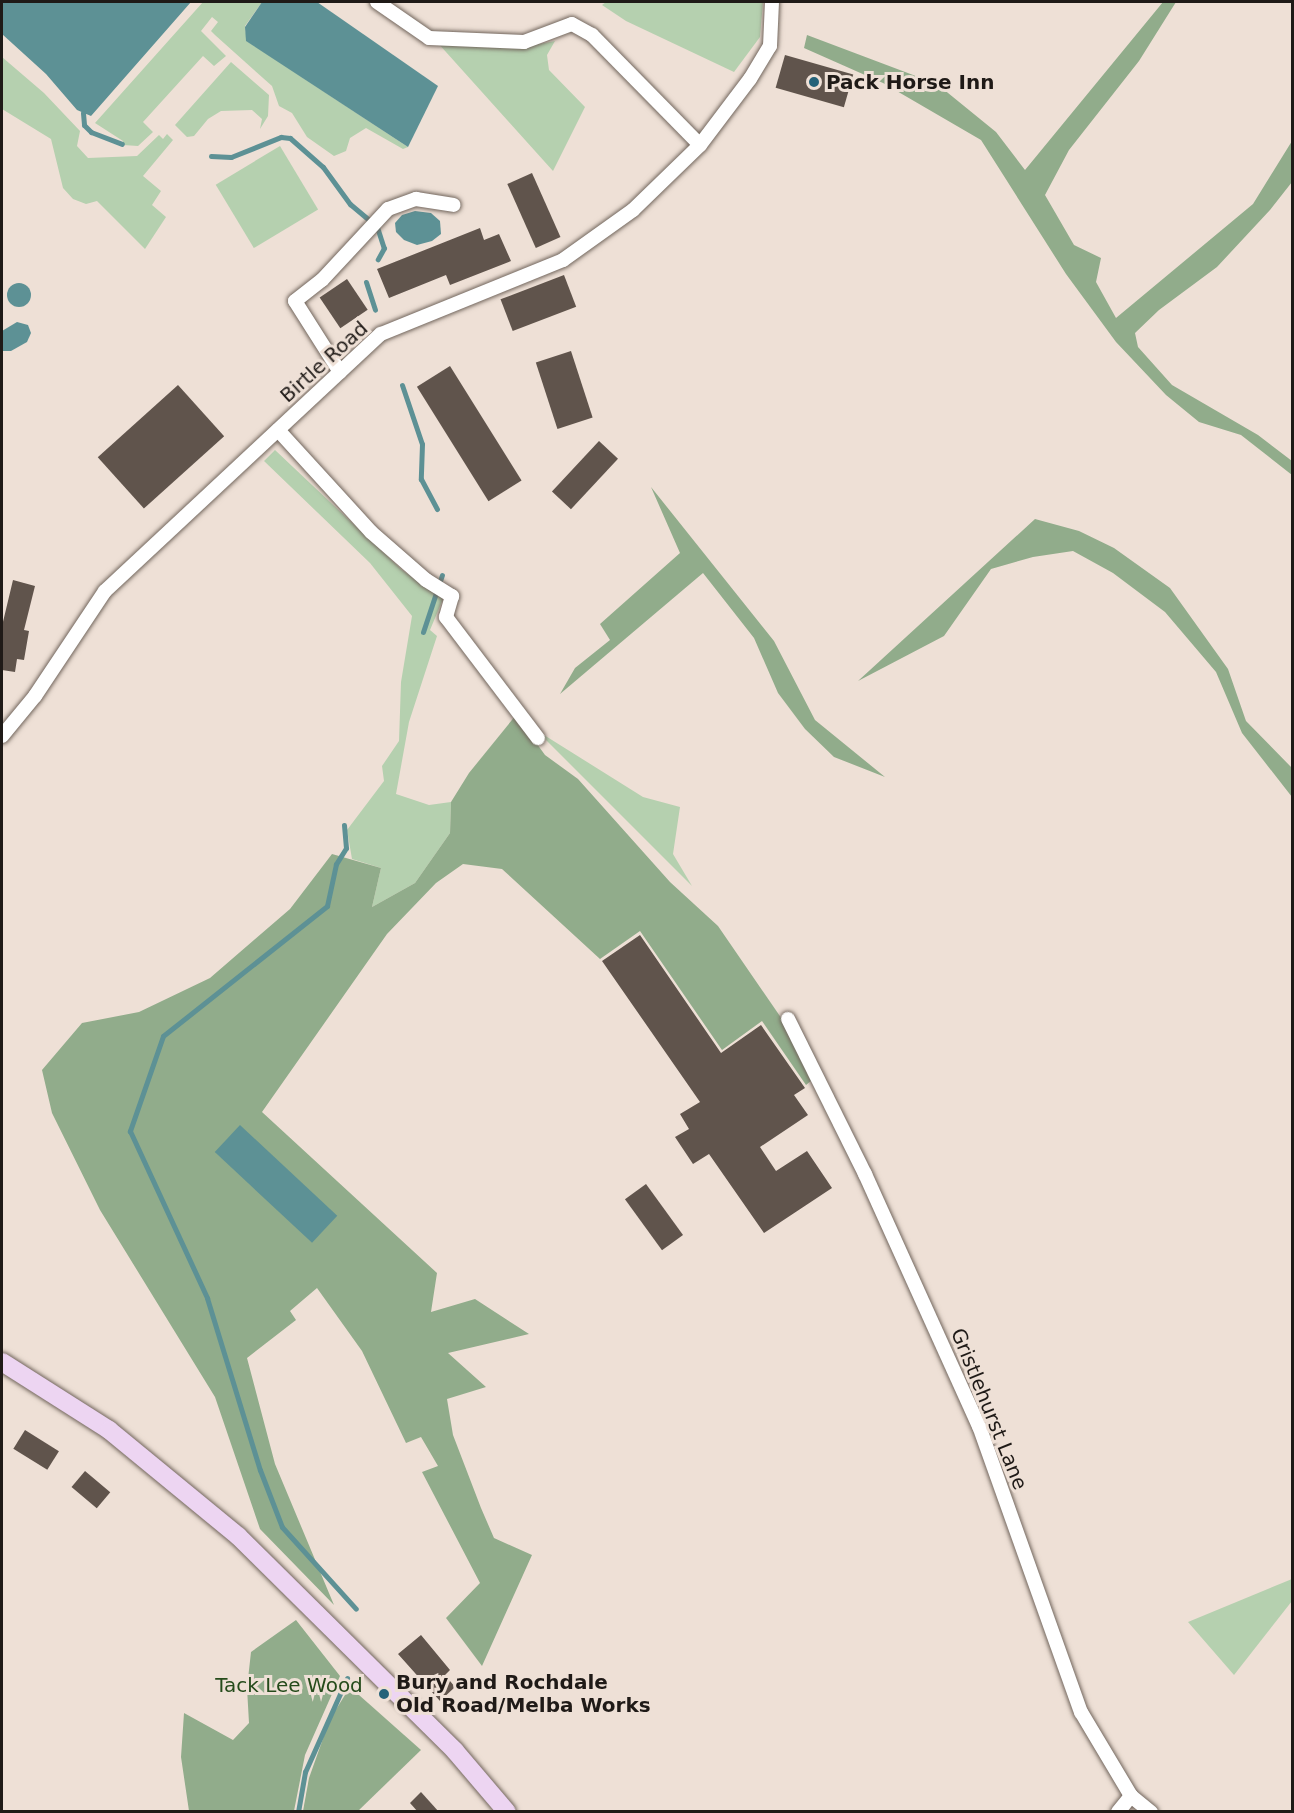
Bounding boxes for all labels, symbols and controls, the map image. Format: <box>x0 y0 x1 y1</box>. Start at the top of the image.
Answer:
place label: Pack Horse Inn <box>826 70 994 94</box>
marker: Pack Horse Inn <box>807 75 821 89</box>
street label: Birtle Road <box>275 316 373 408</box>
street label: Gristlehurst Lane <box>946 1325 1032 1493</box>
place label: Bury and Rochdale Old Road/Melba Works <box>396 1670 651 1717</box>
park label: Tack Lee Wood <box>215 1673 363 1697</box>
marker: Bury and Rochdale Old Road/Melba Works <box>377 1687 391 1701</box>

